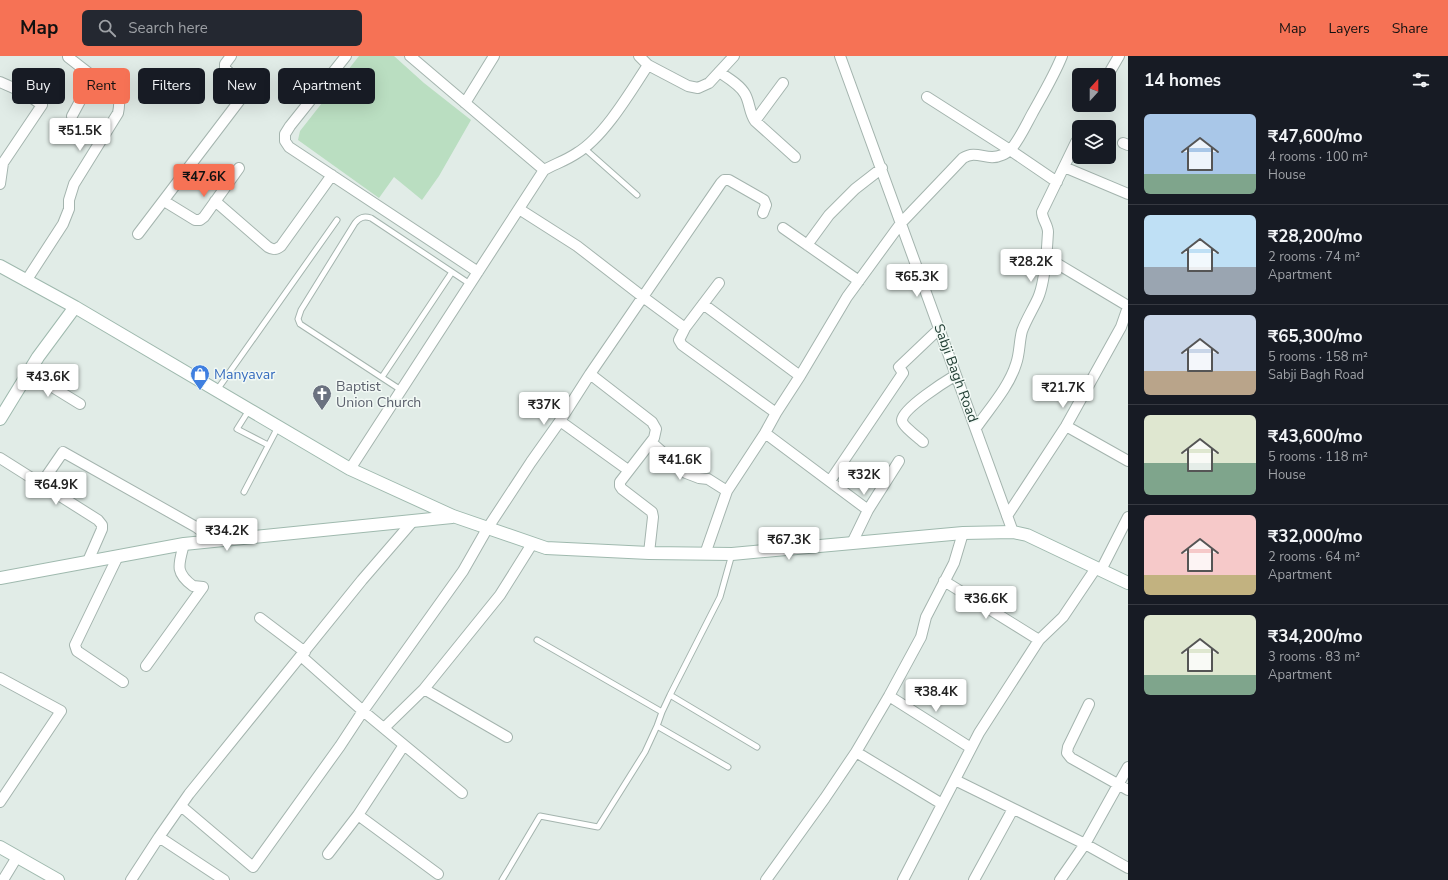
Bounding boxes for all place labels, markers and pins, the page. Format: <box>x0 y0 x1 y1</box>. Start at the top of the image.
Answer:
pin: ₹51.5K <box>47 118 113 152</box>
pin: ₹47.6K <box>171 164 237 198</box>
pin: ₹28.2K <box>998 249 1064 283</box>
pin: ₹65.3K <box>884 264 950 298</box>
shop icon: Manyavar <box>189 363 211 391</box>
pin: ₹43.6K <box>15 364 81 398</box>
place label: Manyavar <box>214 365 275 384</box>
pin: ₹21.7K <box>1030 375 1096 409</box>
place label: Baptist Union Church <box>336 377 421 412</box>
church icon: Baptist Union Church <box>311 383 333 411</box>
pin: ₹37K <box>520 392 568 426</box>
pin: ₹41.6K <box>647 447 713 481</box>
pin: ₹32K <box>840 462 888 496</box>
pin: ₹64.9K <box>23 472 89 506</box>
pin: ₹34.2K <box>194 518 260 552</box>
pin: ₹67.3K <box>756 527 822 561</box>
pin: ₹36.6K <box>953 586 1019 620</box>
pin: ₹38.4K <box>903 679 969 713</box>

